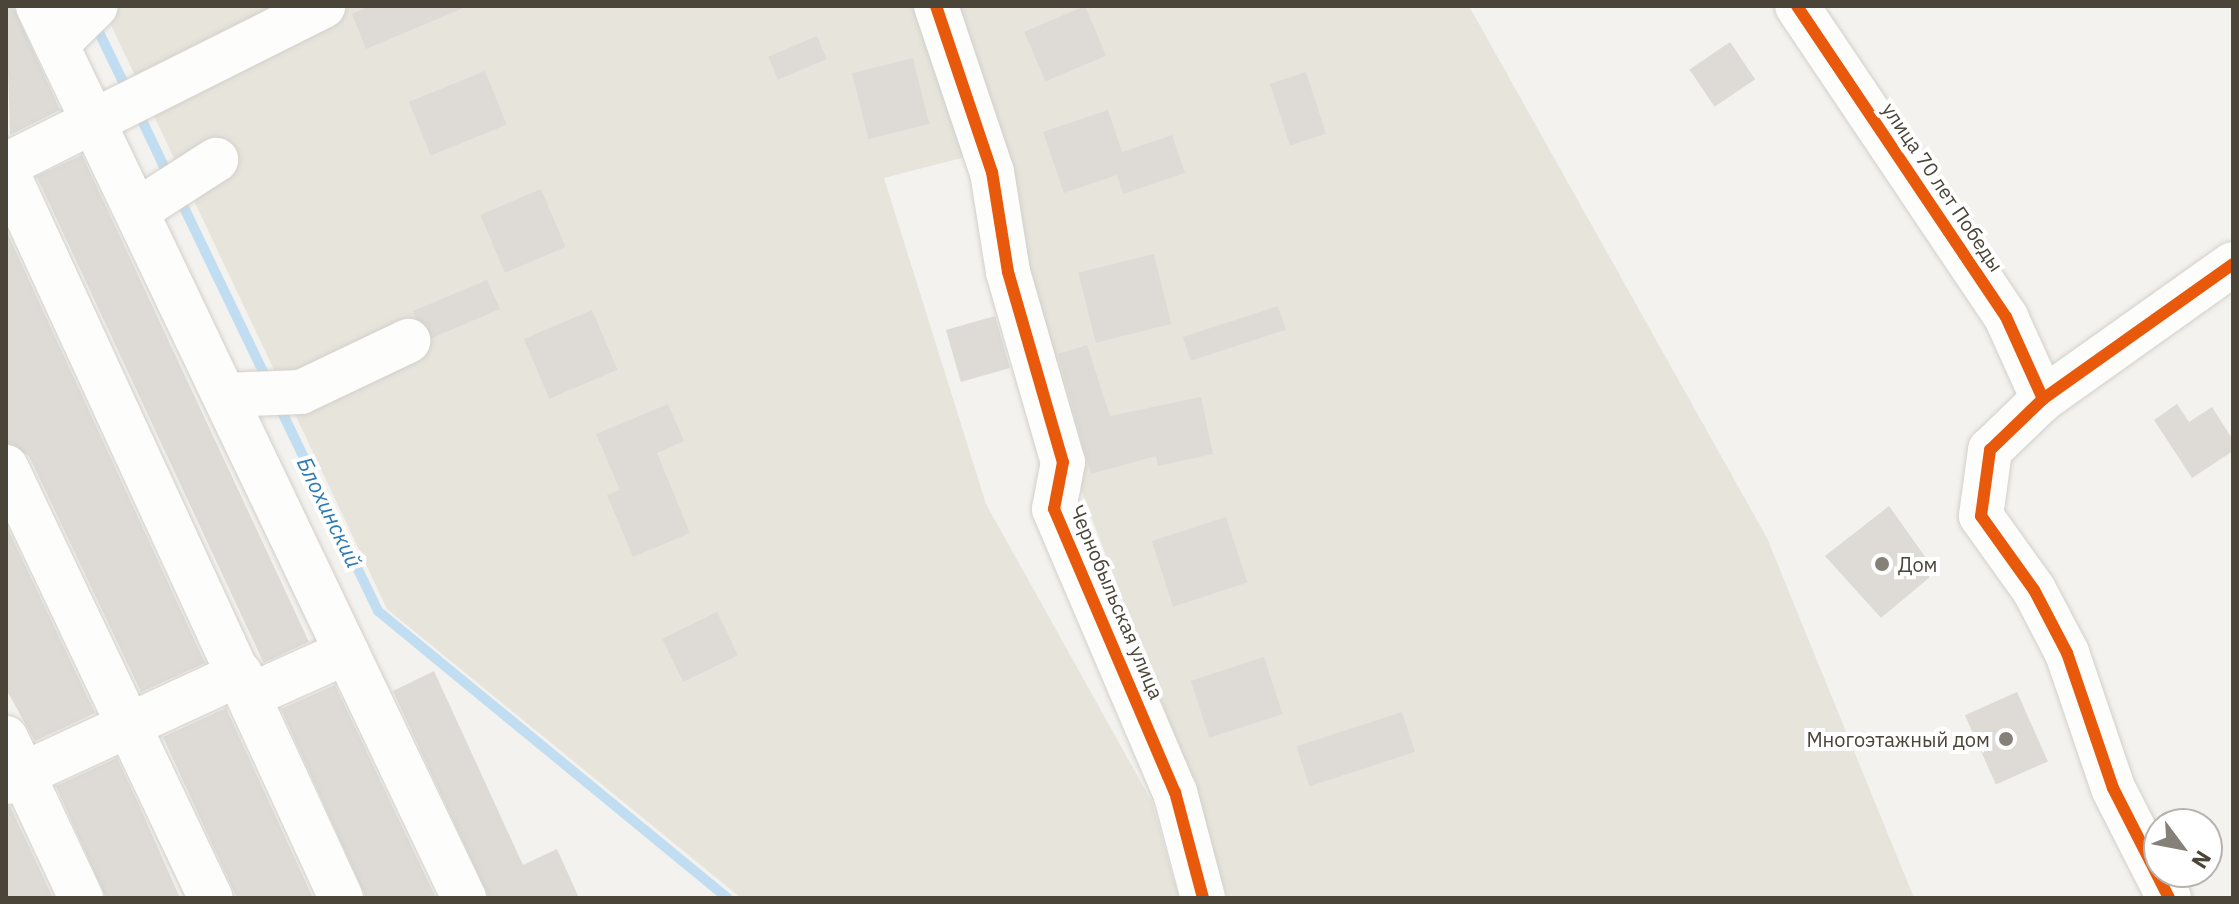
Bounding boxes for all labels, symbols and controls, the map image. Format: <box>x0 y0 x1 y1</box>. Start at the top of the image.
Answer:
street label: улица 70 лет Победы <box>1877 98 2009 276</box>
water label: Блохинский <box>292 452 368 572</box>
street label: Чернобыльская улица <box>1065 501 1169 703</box>
place label: Дом <box>1898 552 1938 576</box>
marker: Дом <box>1873 555 1891 573</box>
place label: Многоэтажный дом <box>1806 727 1990 751</box>
marker: Многоэтажный дом <box>1997 730 2015 748</box>
north arrow <box>2143 808 2223 888</box>
text: N <box>2186 845 2219 874</box>

